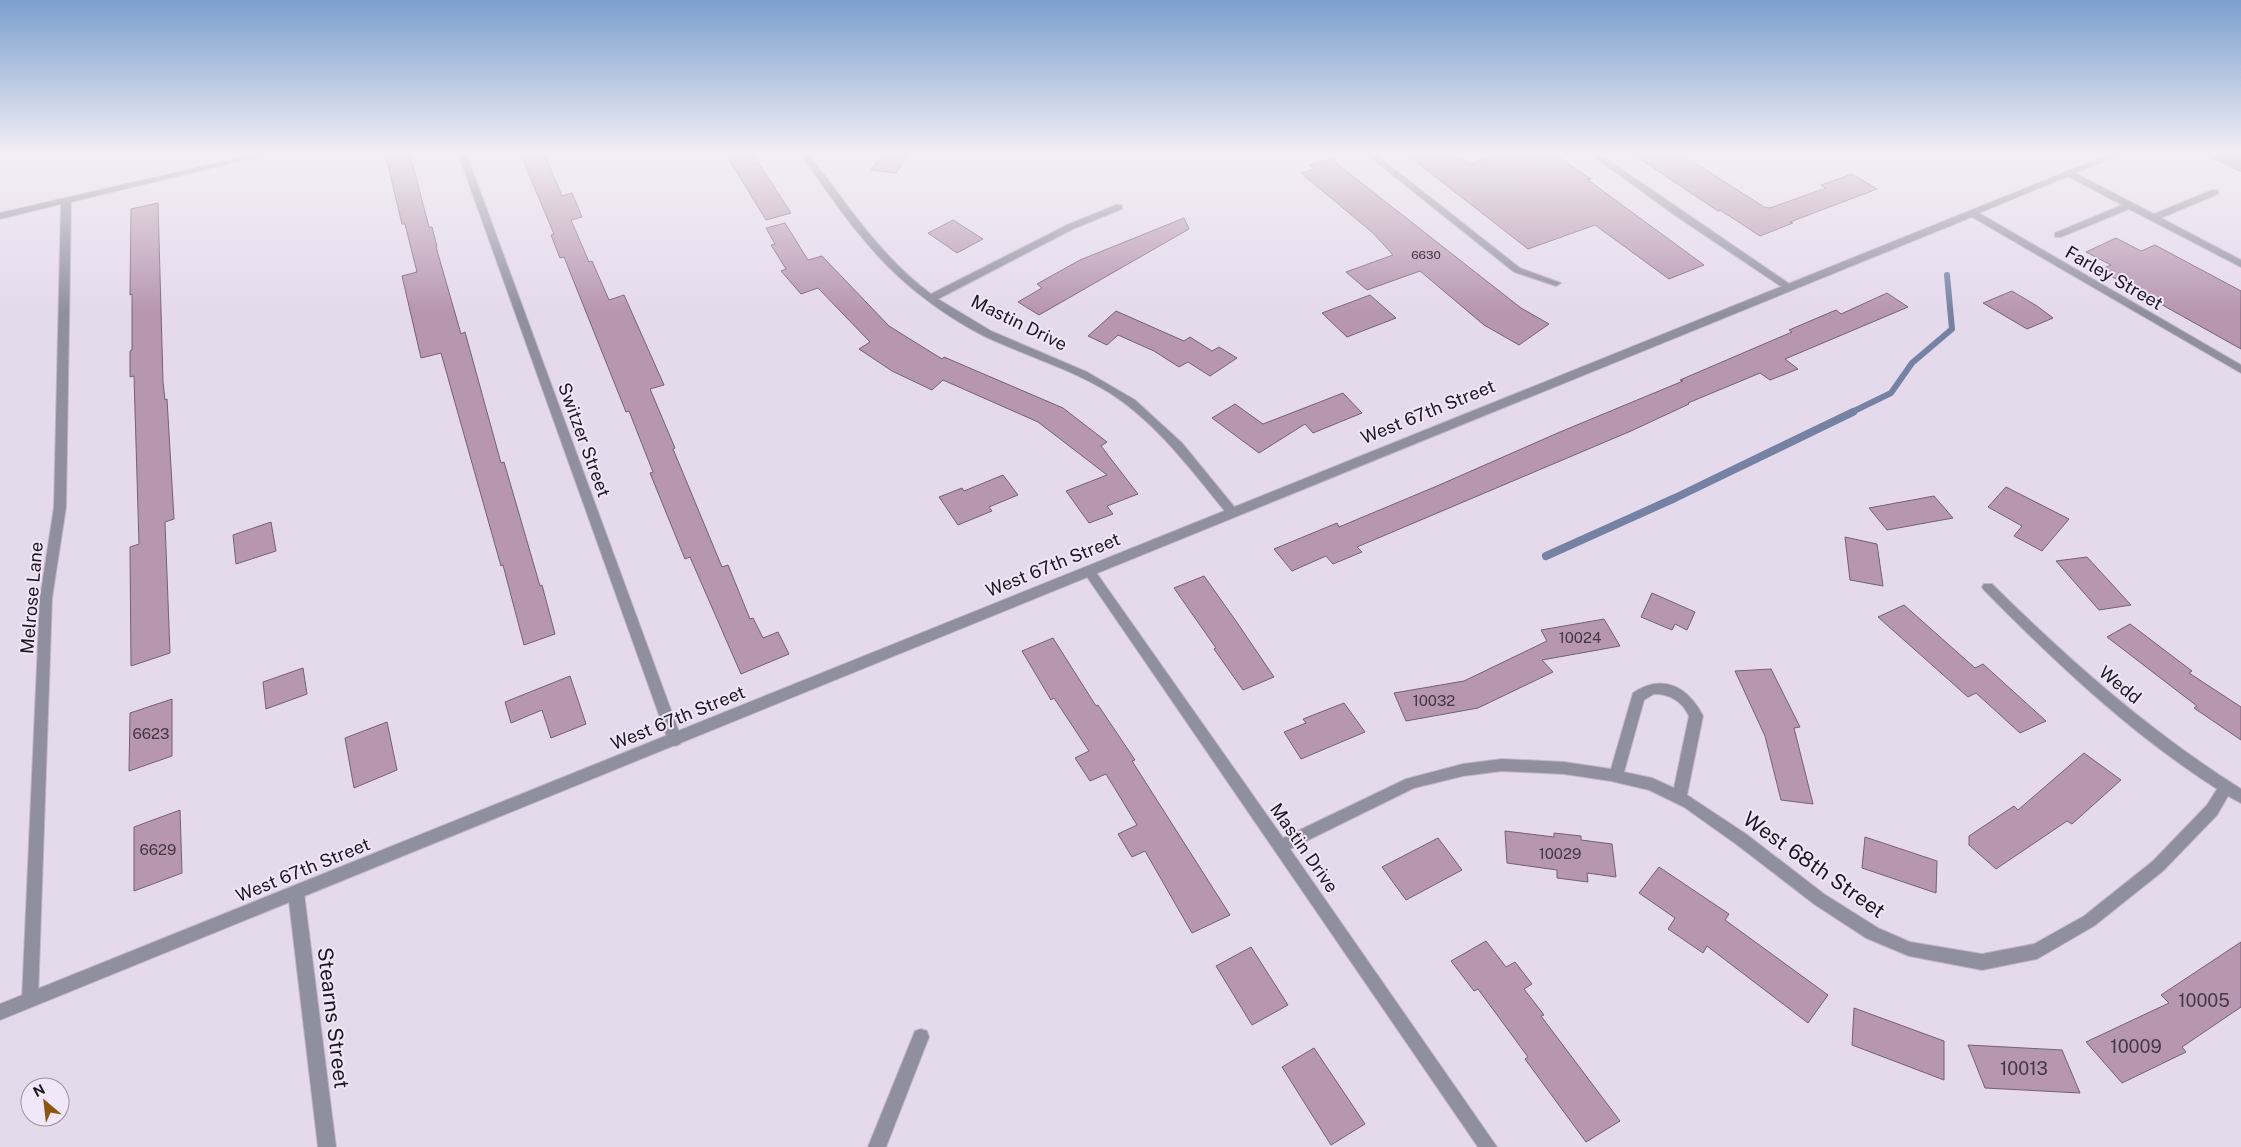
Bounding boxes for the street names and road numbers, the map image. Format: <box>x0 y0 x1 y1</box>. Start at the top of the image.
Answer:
street label: Farley Street <box>2062 241 2167 314</box>
street label: Mastin Drive <box>968 290 1071 355</box>
street label: West 67th Street <box>1358 375 1498 448</box>
street label: Switzer Street <box>554 380 615 500</box>
street label: West 67th Street <box>983 528 1123 601</box>
street label: Melrose Lane <box>16 541 47 655</box>
street label: Wedd <box>2095 661 2146 708</box>
street label: West 67th Street <box>608 681 748 754</box>
street label: Mastin Drive <box>1266 799 1343 896</box>
street label: West 68th Street <box>1738 806 1890 923</box>
street label: West 67th Street <box>233 833 373 906</box>
street label: Stearns Street <box>312 946 355 1090</box>

